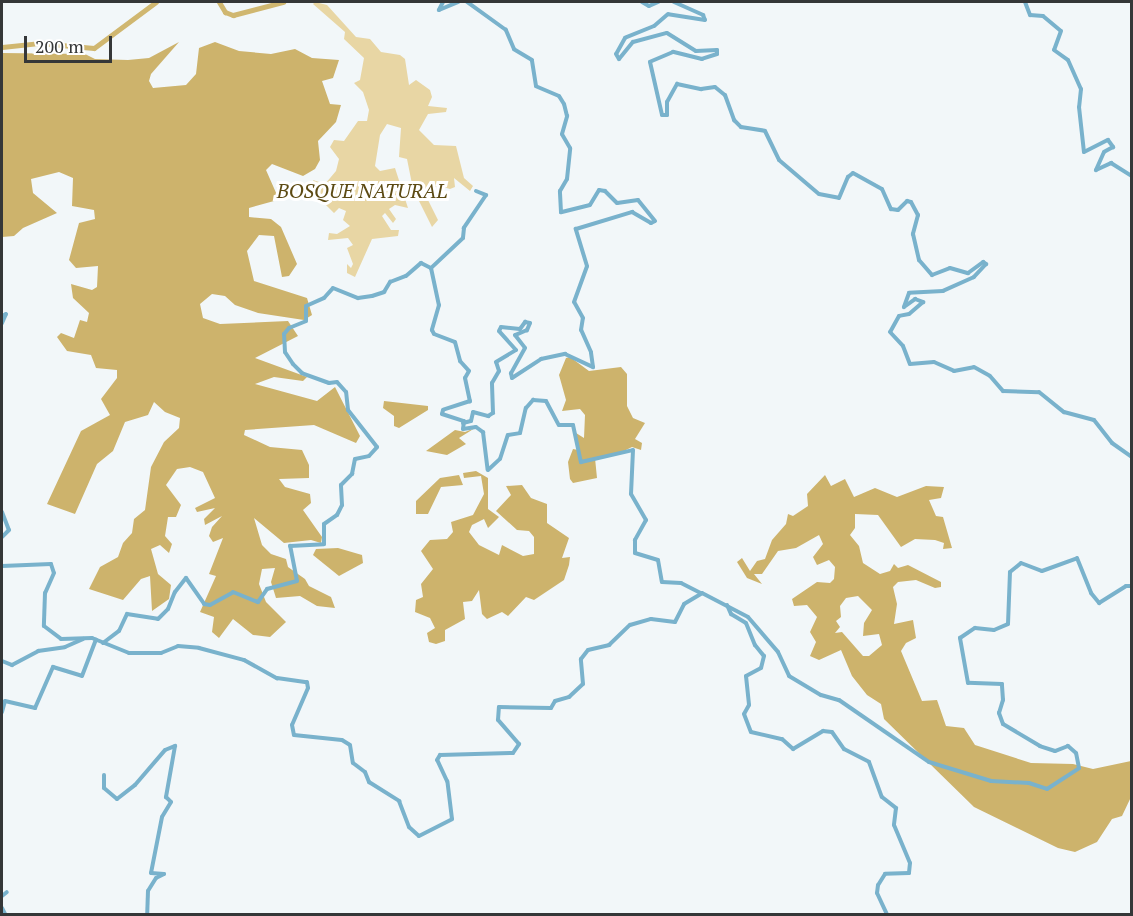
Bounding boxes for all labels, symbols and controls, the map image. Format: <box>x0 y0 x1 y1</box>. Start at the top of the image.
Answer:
scale bar <box>27 24 116 62</box>
text: 200 m <box>35 34 84 58</box>
park label: BOSQUE NATURAL <box>277 178 447 202</box>

